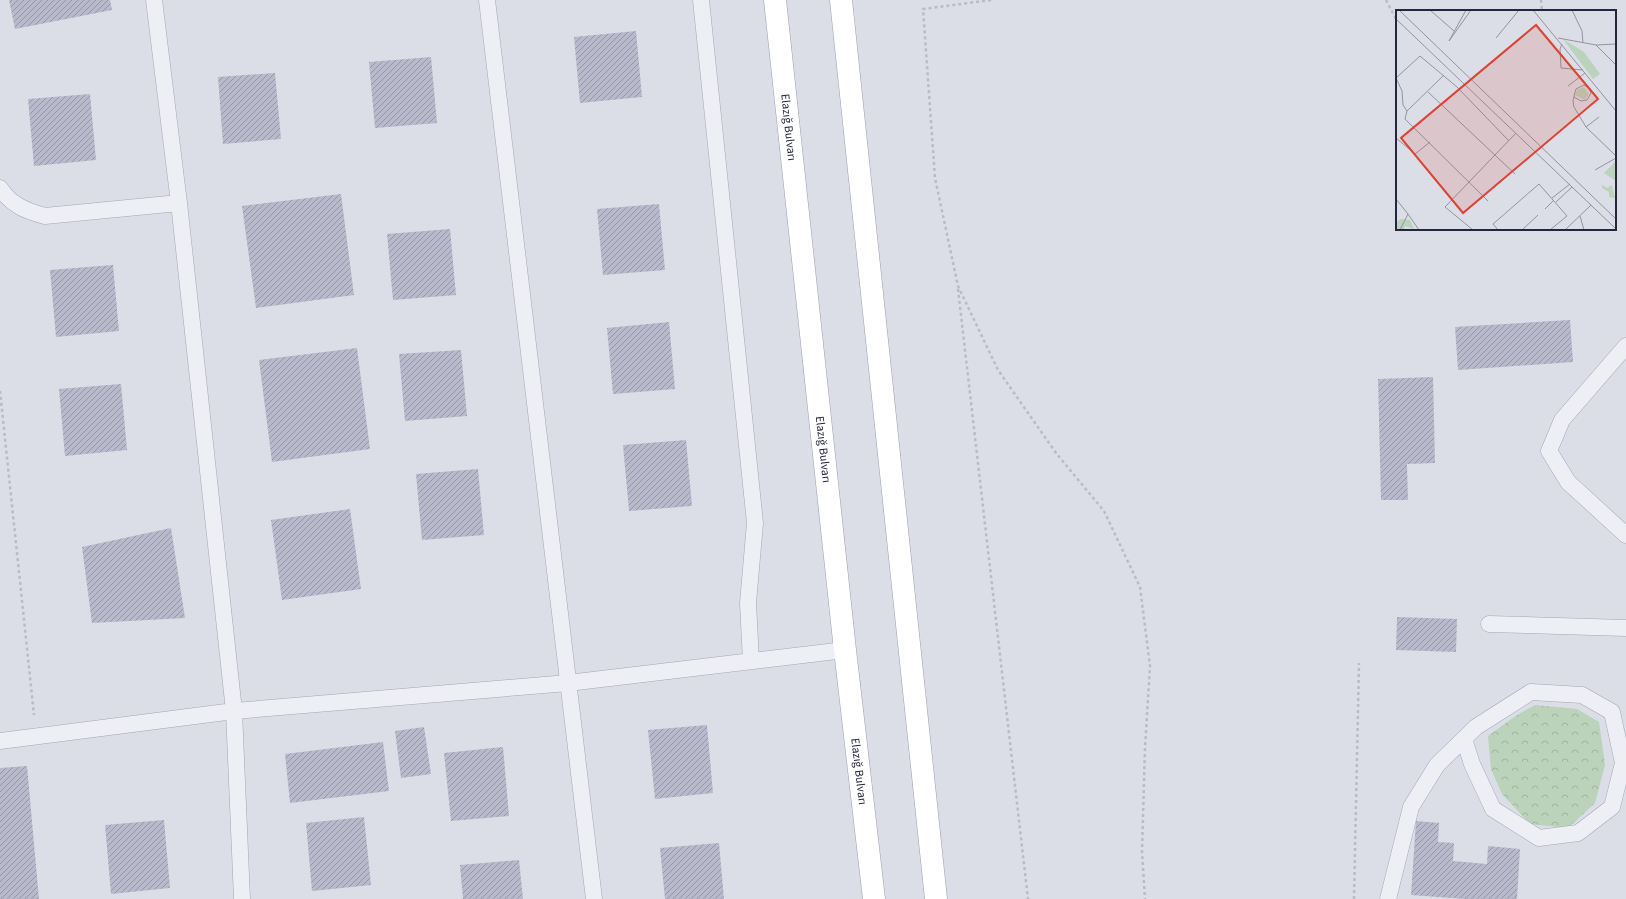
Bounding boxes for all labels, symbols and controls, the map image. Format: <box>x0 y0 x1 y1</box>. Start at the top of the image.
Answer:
inset map <box>1396 10 1616 230</box>
street label: Elazığ Bulvarı <box>776 93 800 162</box>
street label: Elazığ Bulvarı <box>811 415 835 484</box>
street label: Elazığ Bulvarı <box>846 737 871 806</box>

